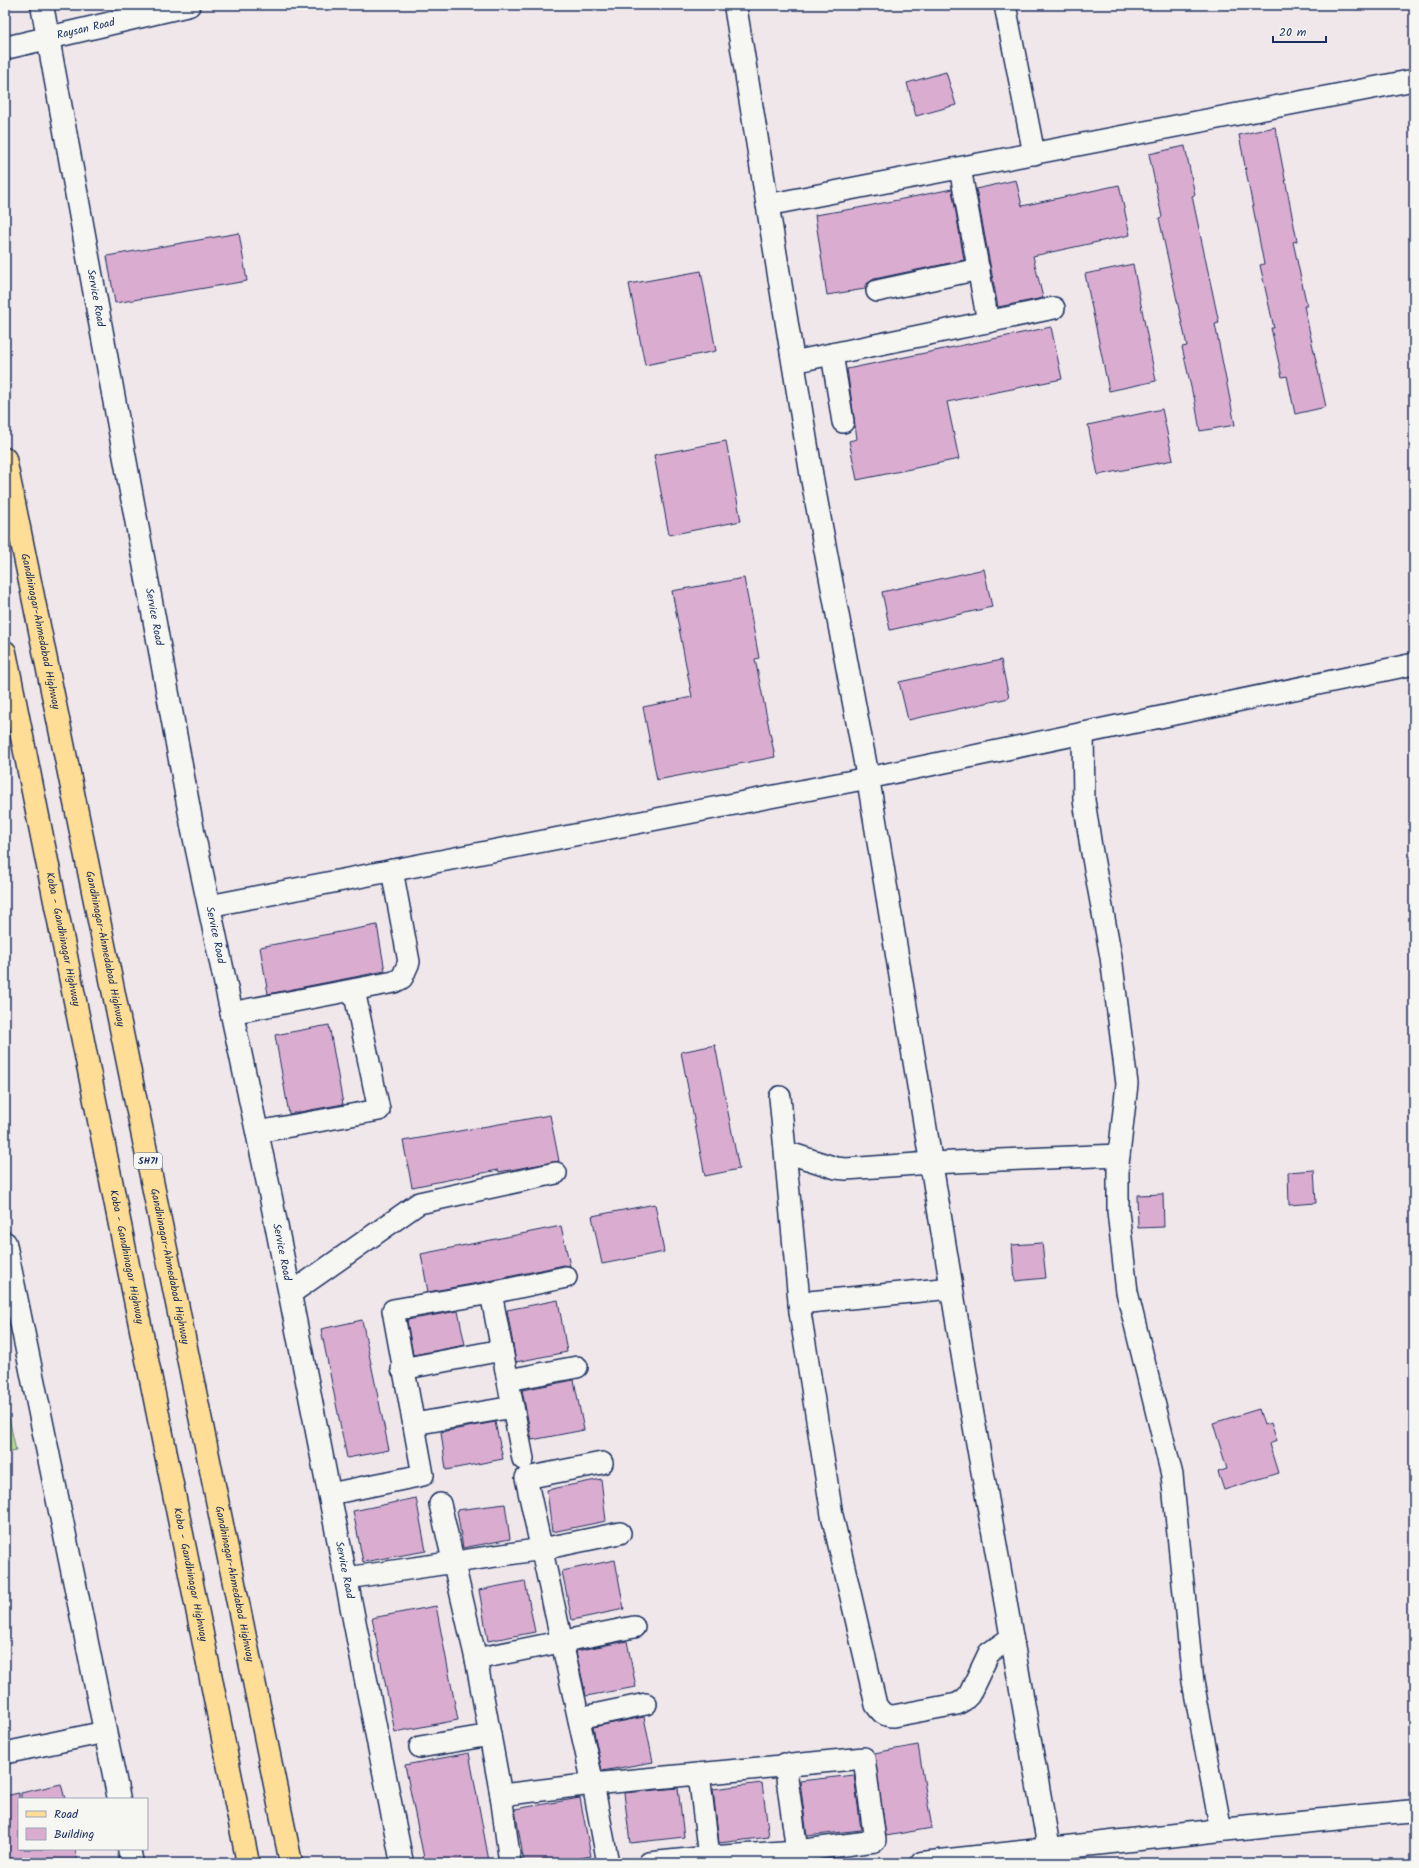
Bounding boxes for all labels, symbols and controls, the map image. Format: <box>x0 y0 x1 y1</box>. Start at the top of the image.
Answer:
street label: Raysan Road <box>55 14 117 45</box>
scale bar <box>1273 18 1326 44</box>
text: 20 m <box>1279 23 1307 42</box>
street label: Service Road <box>82 268 110 329</box>
street label: Gandhinagar-Ahmedabad Highway <box>15 552 65 712</box>
street label: Service Road <box>140 587 168 648</box>
street label: Gandhinagar-Ahmedabad Highway <box>80 869 130 1029</box>
street label: Koba - Gandhinagar Highway <box>40 871 85 1009</box>
street label: Service Road <box>200 905 230 966</box>
road number: SH71 <box>134 1153 162 1169</box>
street label: Gandhinagar-Ahmedabad Highway <box>145 1187 194 1347</box>
street label: Koba - Gandhinagar Highway <box>104 1188 149 1326</box>
street label: Service Road <box>267 1222 296 1283</box>
street label: Gandhinagar-Ahmedabad Highway <box>209 1504 259 1664</box>
street label: Koba - Gandhinagar Highway <box>168 1506 213 1644</box>
street label: Service Road <box>330 1540 359 1601</box>
legend <box>18 1798 148 1850</box>
text: Road <box>54 1805 79 1824</box>
text: Building <box>54 1825 94 1844</box>

